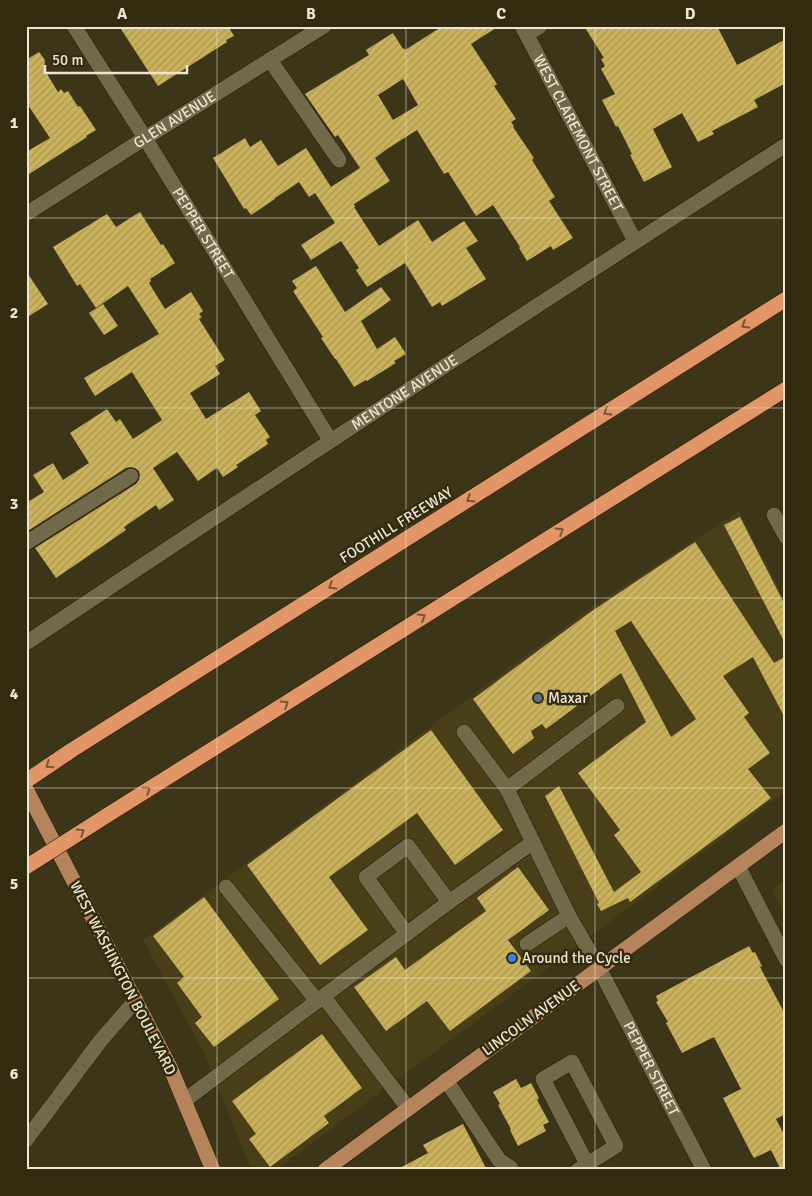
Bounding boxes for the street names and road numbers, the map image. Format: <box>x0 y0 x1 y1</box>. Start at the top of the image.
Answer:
street label: WEST CLAREMONT STREET <box>530 51 627 215</box>
street label: GLEN AVENUE <box>130 87 219 152</box>
street label: PEPPER STREET <box>168 184 238 282</box>
street label: MENTONE AVENUE <box>348 351 461 434</box>
street label: FOOTHILL FREEWAY <box>336 483 456 567</box>
street label: WEST WASHINGTON BOULEVARD <box>66 878 180 1078</box>
street label: LINCOLN AVENUE <box>479 976 583 1060</box>
street label: PEPPER STREET <box>619 1018 683 1119</box>

